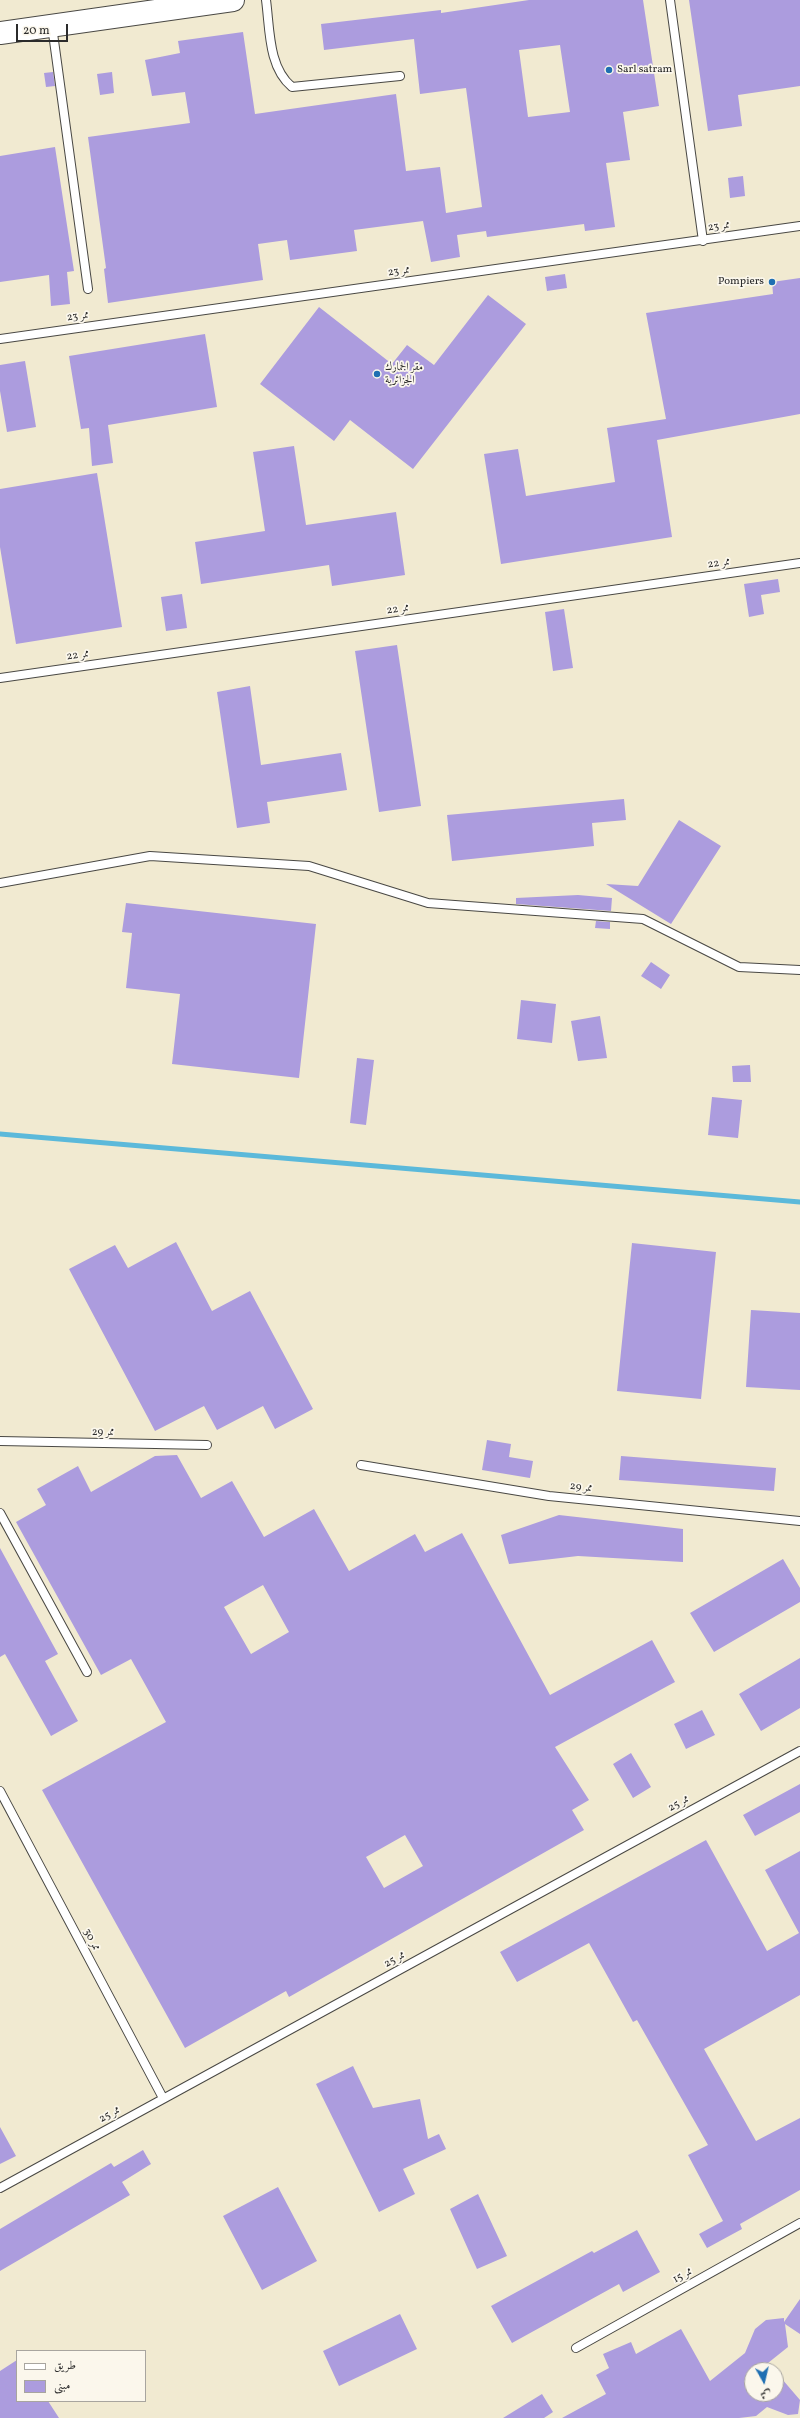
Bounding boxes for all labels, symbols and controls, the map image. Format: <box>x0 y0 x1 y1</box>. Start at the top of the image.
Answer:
scale bar <box>18 16 70 42</box>
text: 20 m <box>23 23 50 39</box>
place label: Sarl satram <box>617 63 672 77</box>
marker: Sarl satram <box>604 65 614 75</box>
street label: ممر 23 <box>707 219 731 235</box>
street label: ممر 23 <box>387 264 411 280</box>
place label: Pompiers <box>718 275 764 289</box>
marker: Pompiers <box>767 277 777 287</box>
street label: ممر 23 <box>66 309 90 325</box>
place label: مقر الجمارك الجزائرية <box>385 361 423 387</box>
marker: مقر الجمارك الجزائرية <box>372 369 382 379</box>
street label: ممر 22 <box>707 556 731 572</box>
street label: ممر 22 <box>386 602 410 618</box>
street label: ممر 22 <box>66 648 90 664</box>
street label: ممر 29 <box>92 1426 114 1440</box>
street label: ممر 29 <box>569 1480 593 1496</box>
street label: ممر 25 <box>666 1793 692 1815</box>
street label: ممر 30 <box>80 1927 102 1953</box>
street label: ممر 25 <box>382 1949 408 1971</box>
street label: ممر 25 <box>97 2104 123 2126</box>
street label: ممر 15 <box>671 2265 695 2287</box>
legend <box>16 2350 146 2402</box>
text: طريق <box>54 2358 76 2374</box>
north arrow <box>744 2362 784 2402</box>
text: مبنى <box>54 2378 70 2394</box>
text: ش <box>759 2385 772 2402</box>

